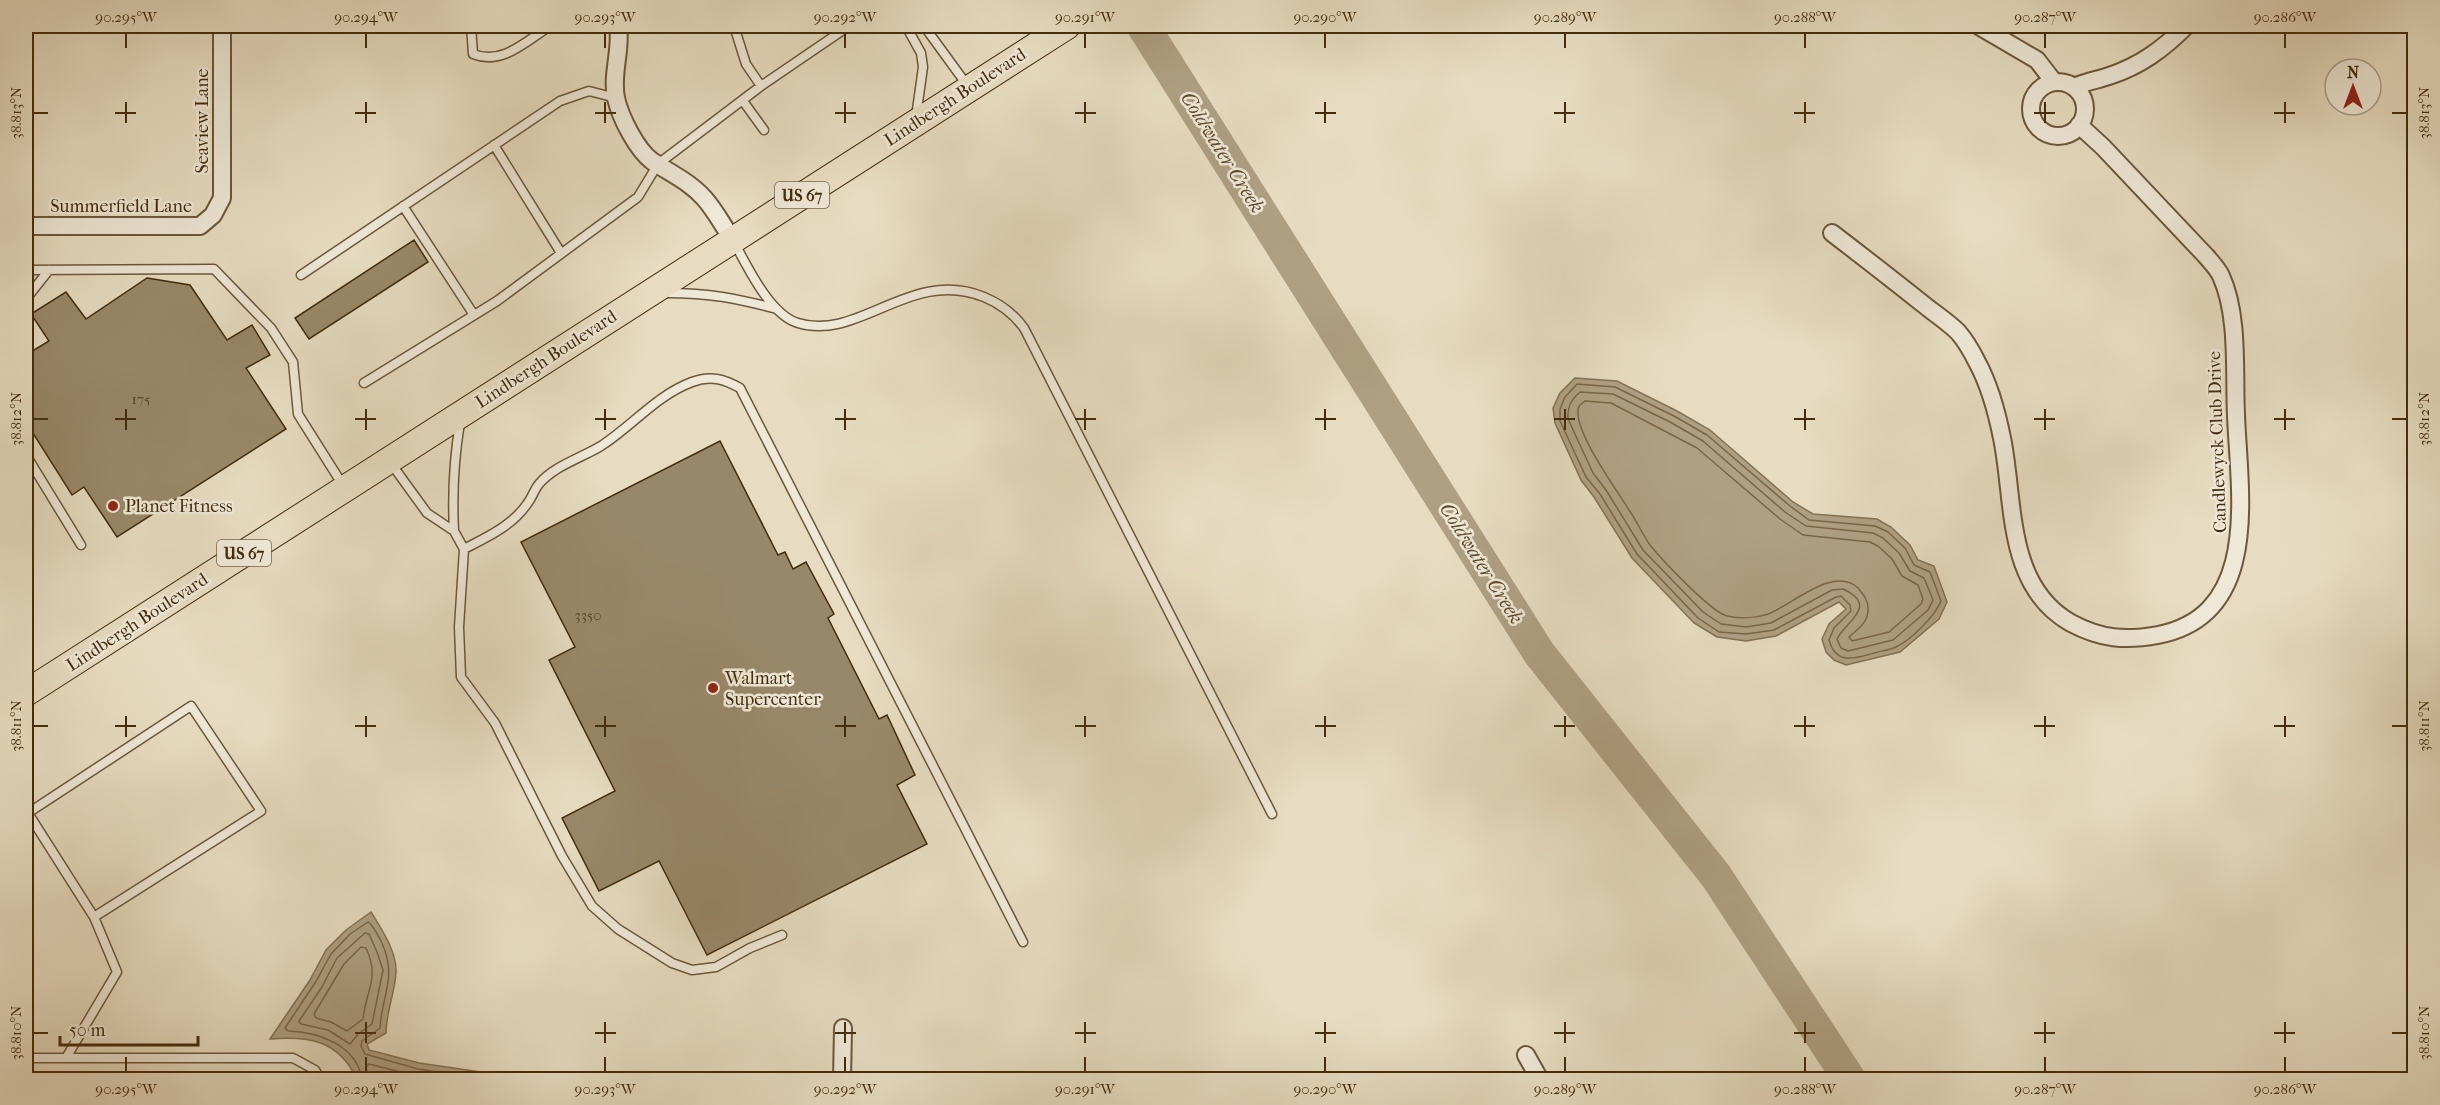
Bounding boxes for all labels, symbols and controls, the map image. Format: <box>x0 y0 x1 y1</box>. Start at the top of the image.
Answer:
text: 90.295°W <box>95 8 158 26</box>
text: 90.294°W <box>334 8 399 26</box>
text: 90.293°W <box>575 8 637 26</box>
text: 90.292°W <box>814 8 878 26</box>
text: 90.291°W <box>1055 8 1116 26</box>
text: 90.290°W <box>1293 8 1358 26</box>
text: 90.289°W <box>1534 8 1597 26</box>
text: 90.288°W <box>1774 8 1837 26</box>
text: 90.287°W <box>2014 8 2077 26</box>
text: 90.286°W <box>2254 8 2318 26</box>
street label: Lindbergh Boulevard <box>881 44 1030 151</box>
north arrow <box>2323 57 2383 117</box>
text: N <box>2347 63 2360 82</box>
street label: Seaview Lane <box>192 68 213 173</box>
text: 38.813°N <box>7 86 25 139</box>
text: 38.813°N <box>2415 86 2433 139</box>
water label: Coldwater Creek <box>1176 87 1269 217</box>
road number: US 67 <box>775 182 829 208</box>
street label: Summerfield Lane <box>50 196 192 217</box>
street label: Lindbergh Boulevard <box>472 306 621 413</box>
street label: Candlewyck Club Drive <box>2204 350 2231 533</box>
house number: 175 <box>131 390 151 408</box>
text: 38.812°N <box>7 391 25 446</box>
text: 38.812°N <box>2415 391 2433 446</box>
place label: Planet Fitness <box>125 496 233 517</box>
water label: Coldwater Creek <box>1435 498 1528 628</box>
marker: Planet Fitness <box>106 499 120 513</box>
road number: US 67 <box>217 540 271 566</box>
street label: Lindbergh Boulevard <box>63 569 212 676</box>
house number: 3350 <box>574 606 602 624</box>
place label: Walmart Supercenter <box>724 668 821 710</box>
marker: Walmart Supercenter <box>706 681 720 695</box>
text: 38.811°N <box>7 700 25 752</box>
text: 38.811°N <box>2415 700 2433 752</box>
text: 38.810°N <box>7 1005 25 1060</box>
text: 38.810°N <box>2415 1005 2433 1060</box>
scale bar <box>60 1009 198 1047</box>
text: 50 m <box>69 1020 106 1041</box>
text: 90.295°W <box>95 1080 158 1098</box>
text: 90.294°W <box>334 1080 399 1098</box>
text: 90.293°W <box>575 1080 637 1098</box>
text: 90.292°W <box>814 1080 878 1098</box>
text: 90.291°W <box>1055 1080 1116 1098</box>
text: 90.290°W <box>1293 1080 1358 1098</box>
text: 90.289°W <box>1534 1080 1597 1098</box>
text: 90.288°W <box>1774 1080 1837 1098</box>
text: 90.287°W <box>2014 1080 2077 1098</box>
text: 90.286°W <box>2254 1080 2318 1098</box>

